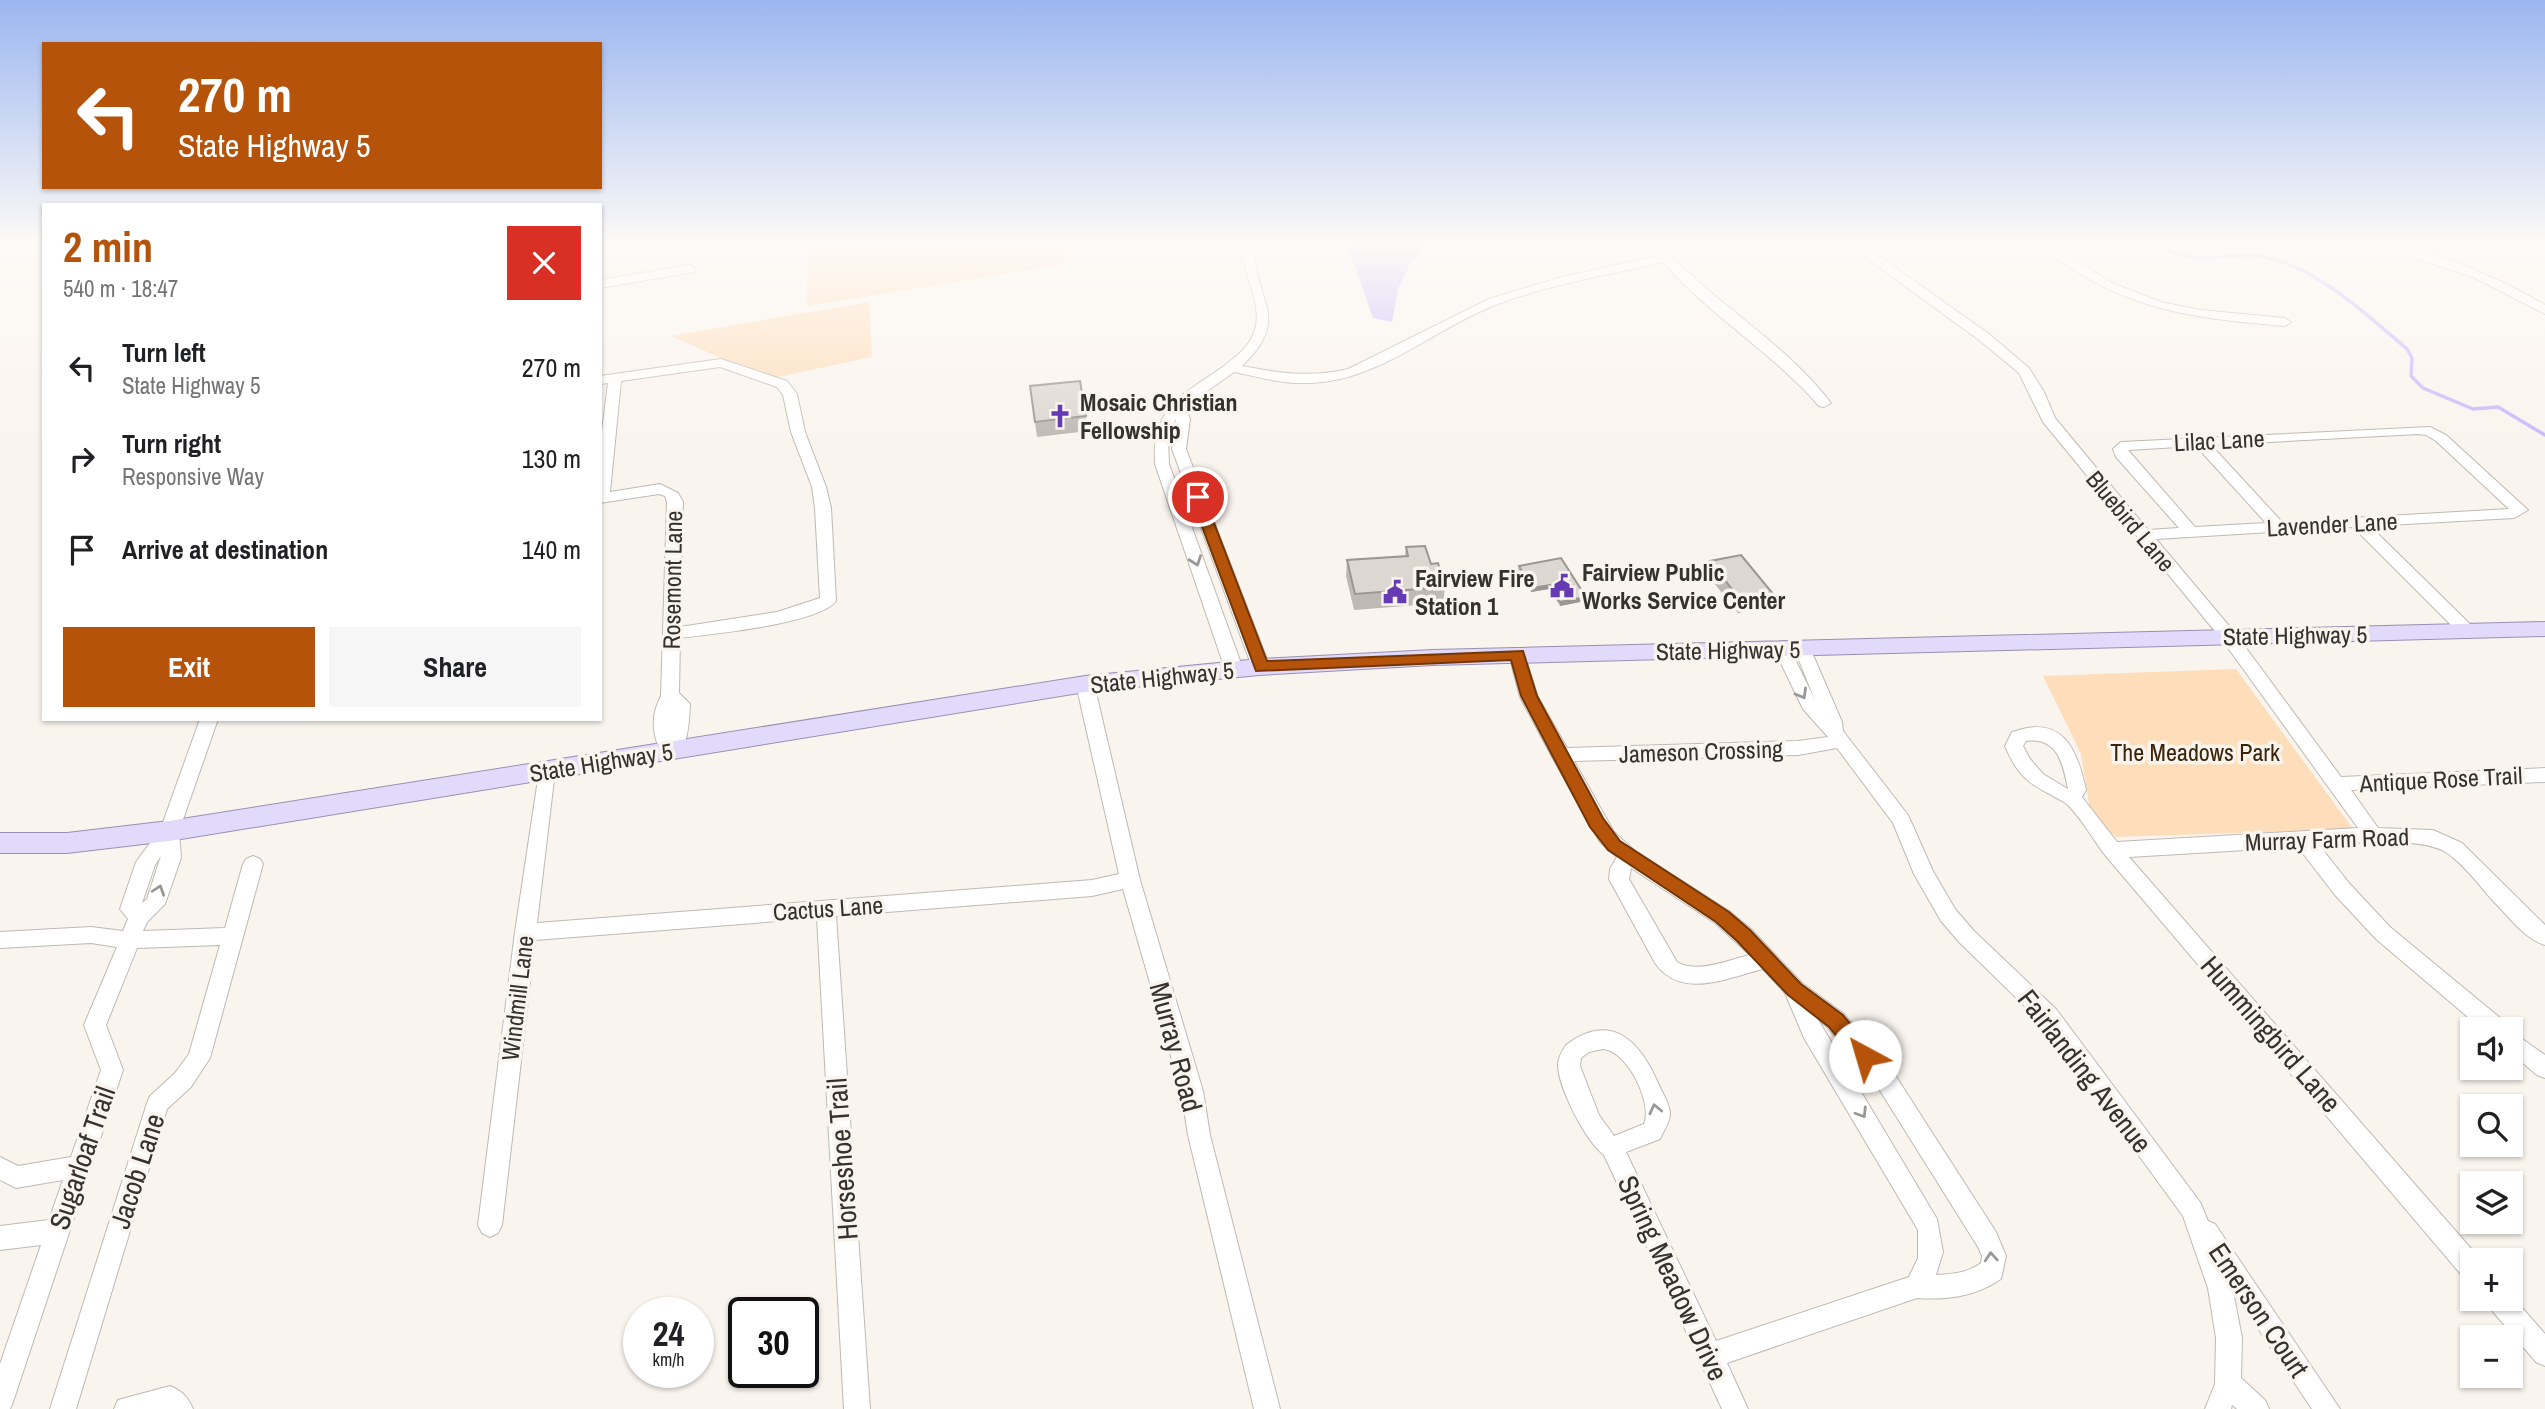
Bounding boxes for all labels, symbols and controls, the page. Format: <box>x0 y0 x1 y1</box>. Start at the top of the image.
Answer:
text: 270 m <box>178 61 292 127</box>
icon: left <box>63 70 154 161</box>
text: State Highway 5 <box>178 124 371 167</box>
text: 2 min <box>63 219 153 275</box>
button: close <box>507 226 581 300</box>
text: 540 m · 18:47 <box>63 273 178 304</box>
text: Turn left <box>122 335 206 370</box>
icon: left <box>63 349 101 387</box>
text: 270 m <box>522 350 581 385</box>
text: State Highway 5 <box>122 370 260 401</box>
place label: Mosaic Christian Fellowship <box>1080 386 1238 446</box>
church icon: Mosaic Christian Fellowship <box>1046 402 1074 430</box>
street label: Lilac Lane <box>2173 422 2265 458</box>
text: Turn right <box>122 426 221 461</box>
icon: right <box>63 440 101 478</box>
text: 130 m <box>522 441 581 476</box>
text: Responsive Way <box>122 461 264 492</box>
street label: Bluebird Lane <box>2079 464 2183 578</box>
pin <box>1168 467 1228 527</box>
icon: arrive <box>1179 478 1217 516</box>
street label: Lavender Lane <box>2266 505 2398 543</box>
street label: Rosemont Lane <box>655 510 689 650</box>
icon: arrive <box>63 531 101 569</box>
text: Arrive at destination <box>122 532 328 567</box>
text: 140 m <box>522 532 581 567</box>
one-way arrow <box>1188 554 1202 566</box>
place label: Fairview Public Works Service Center <box>1582 556 1785 616</box>
place label: Fairview Fire Station 1 <box>1415 562 1534 622</box>
public building icon: Fairview Public Works Service Center <box>1548 572 1576 600</box>
public building icon: Fairview Fire Station 1 <box>1381 578 1409 606</box>
street label: State Highway 5 <box>2223 618 2368 652</box>
button: Exit <box>63 627 315 707</box>
button: Share <box>329 627 581 707</box>
street label: State Highway 5 <box>1656 633 1801 667</box>
street label: State Highway 5 <box>1089 654 1236 700</box>
one-way arrow <box>1794 687 1807 700</box>
street label: Jameson Crossing <box>1618 732 1784 770</box>
street label: State Highway 5 <box>527 735 675 789</box>
park label: The Meadows Park <box>2110 736 2280 768</box>
street label: Antique Rose Trail <box>2358 759 2523 799</box>
street label: Murray Farm Road <box>2244 820 2410 858</box>
one-way arrow <box>151 885 165 897</box>
street label: Cactus Lane <box>772 888 884 928</box>
street label: Windmill Lane <box>493 934 541 1062</box>
street label: Hummingbird Lane <box>2192 947 2350 1121</box>
street label: Murray Road <box>1140 978 1212 1116</box>
street label: Fairlanding Avenue <box>2009 981 2161 1161</box>
map controls <box>2460 1017 2523 1388</box>
button: sound <box>2460 1017 2523 1080</box>
position arrow <box>1828 1019 1902 1093</box>
street label: Horseshoe Trail <box>817 1077 867 1241</box>
street label: Sugarloaf Trail <box>40 1081 124 1235</box>
button: search <box>2460 1094 2523 1157</box>
one-way arrow <box>1649 1103 1664 1115</box>
one-way arrow <box>1854 1106 1867 1119</box>
street label: Jacob Lane <box>101 1109 173 1233</box>
street label: Spring Meadow Drive <box>1609 1169 1737 1387</box>
button: layers <box>2460 1171 2523 1234</box>
street label: Emerson Court <box>2200 1235 2318 1385</box>
button: + <box>2460 1248 2523 1311</box>
one-way arrow <box>1984 1251 1999 1262</box>
speed limit sign: 30 <box>728 1297 819 1388</box>
text: 24 <box>653 1310 684 1357</box>
button: − <box>2460 1325 2523 1388</box>
text: km/h <box>653 1347 685 1372</box>

